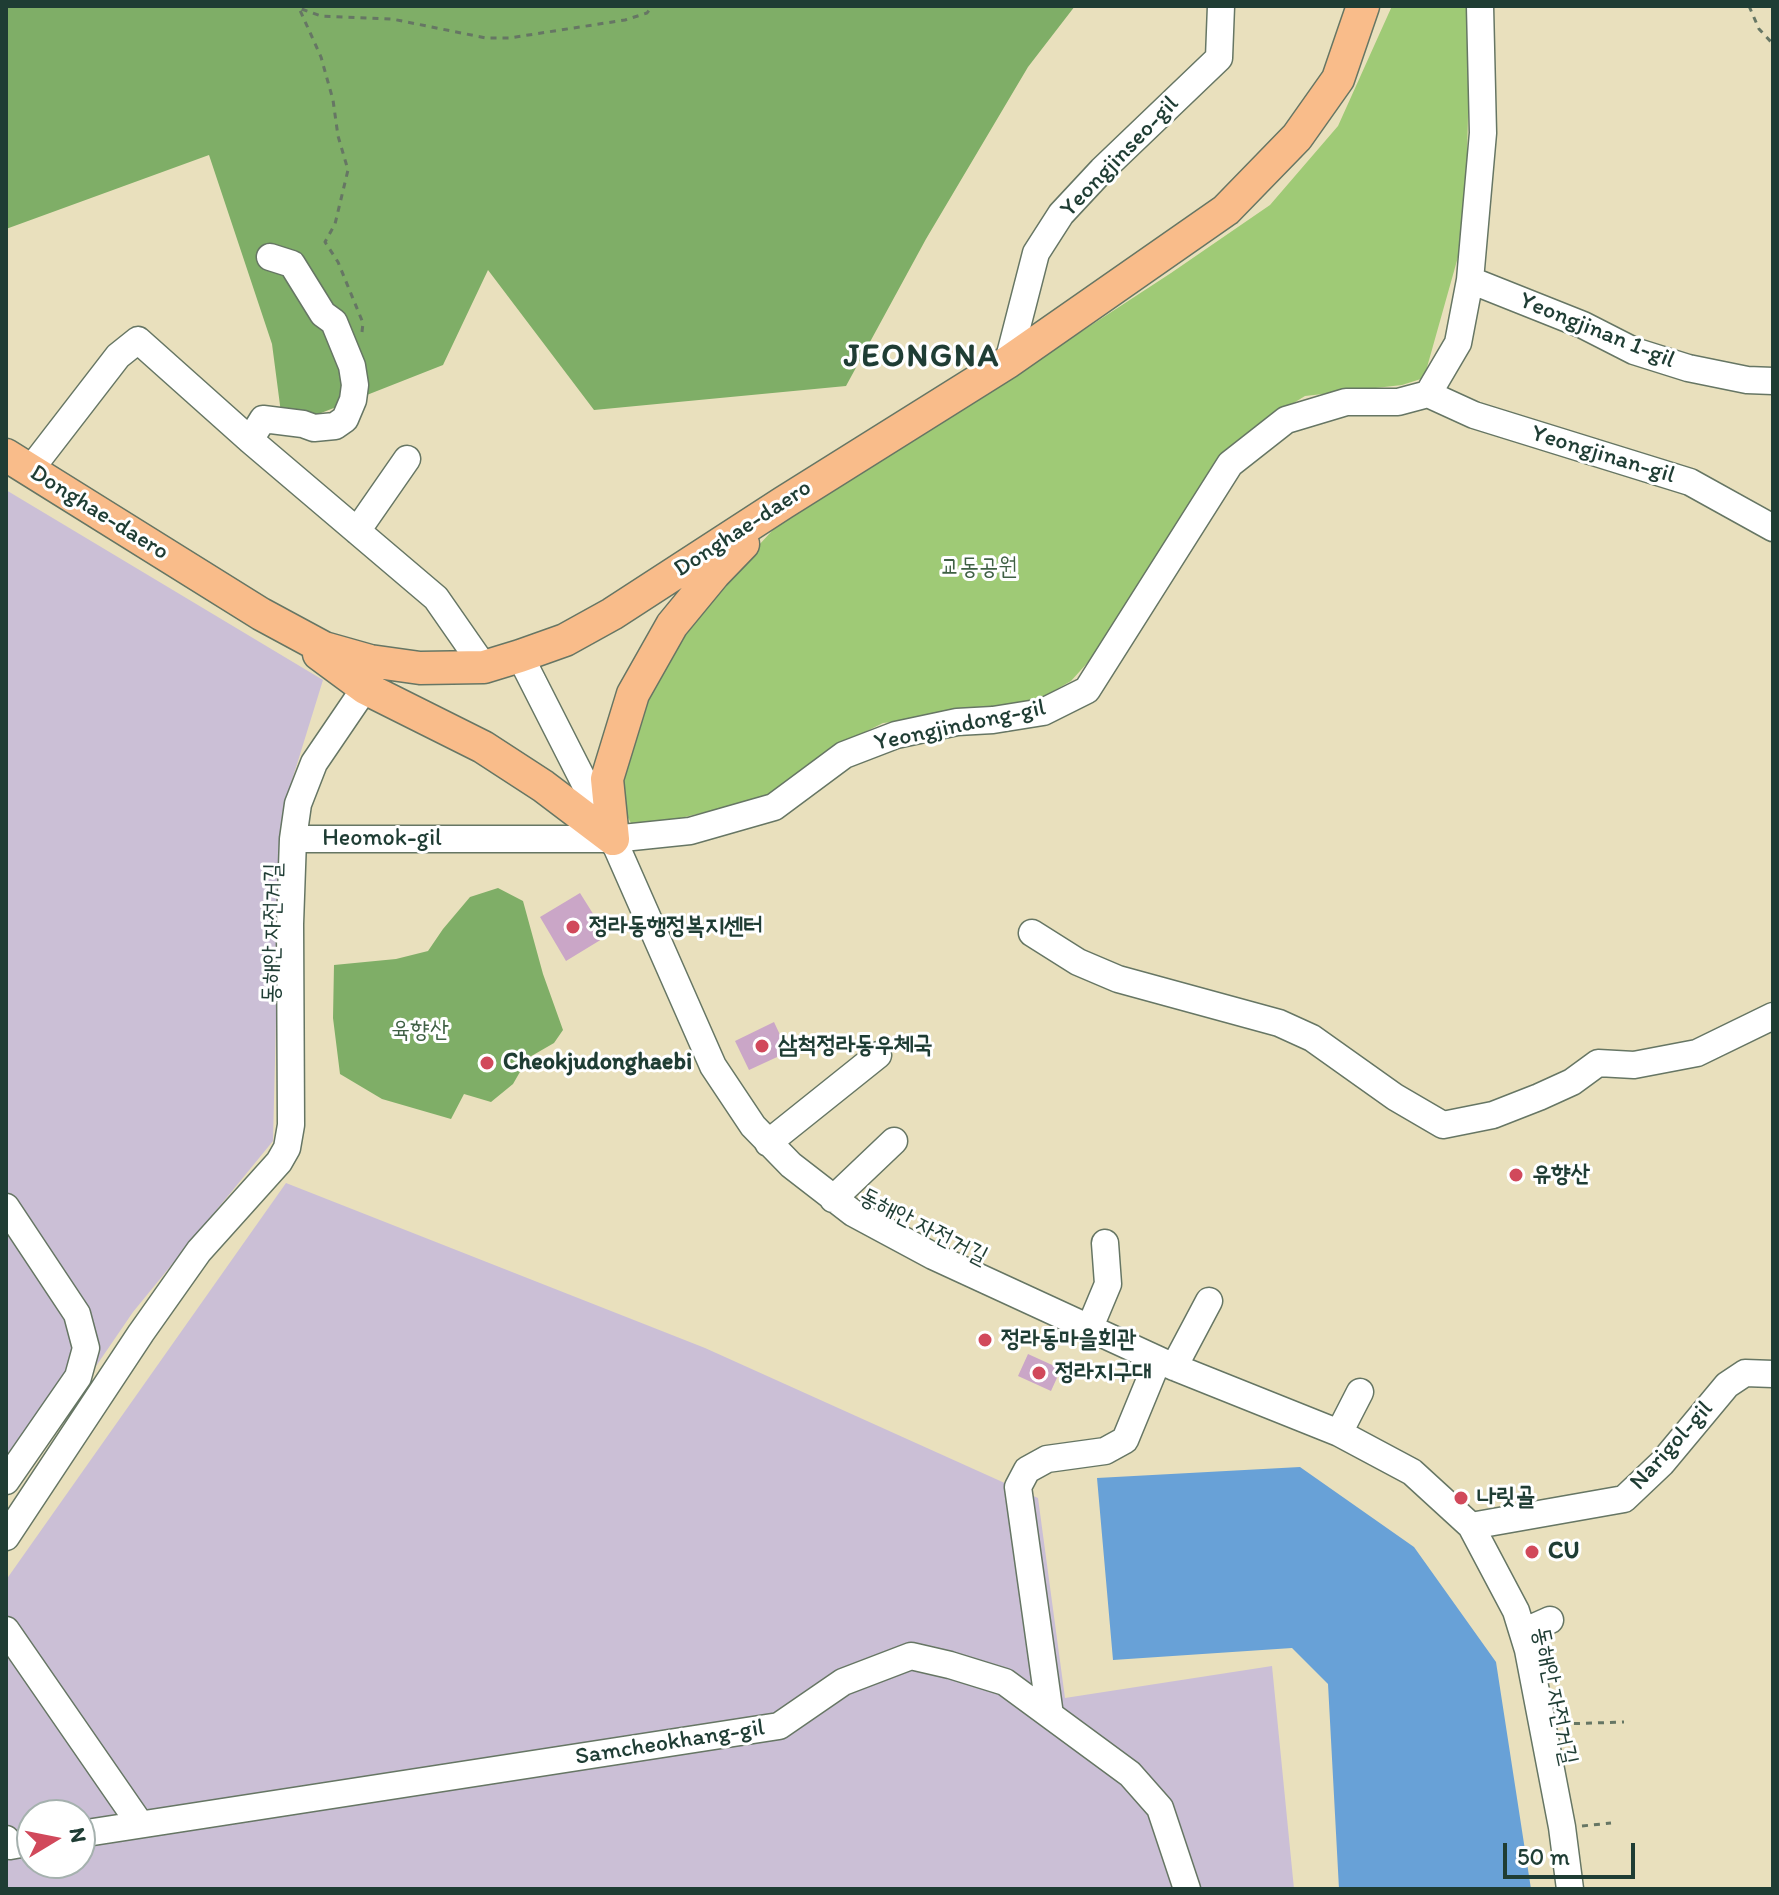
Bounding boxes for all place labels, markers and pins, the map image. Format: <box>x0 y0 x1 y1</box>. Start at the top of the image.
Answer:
place label: 정라동행정복지센터 <box>589 913 763 941</box>
marker: 정라동행정복지센터 <box>564 918 582 936</box>
place label: 삼척정라동우체국 <box>778 1032 932 1060</box>
marker: 삼척정라동우체국 <box>753 1037 771 1055</box>
place label: Cheokjudonghaebi <box>503 1049 692 1077</box>
marker: Cheokjudonghaebi <box>478 1054 496 1072</box>
place label: 유향산 <box>1532 1161 1590 1189</box>
marker: 유향산 <box>1507 1166 1525 1184</box>
place label: 정라동마을회관 <box>1001 1326 1136 1354</box>
marker: 정라동마을회관 <box>976 1331 994 1349</box>
place label: 정라지구대 <box>1055 1359 1152 1387</box>
marker: 정라지구대 <box>1030 1364 1048 1382</box>
place label: 나릿골 <box>1477 1484 1535 1512</box>
marker: 나릿골 <box>1452 1489 1470 1507</box>
place label: CU <box>1548 1538 1579 1566</box>
marker: CU <box>1523 1543 1541 1561</box>

